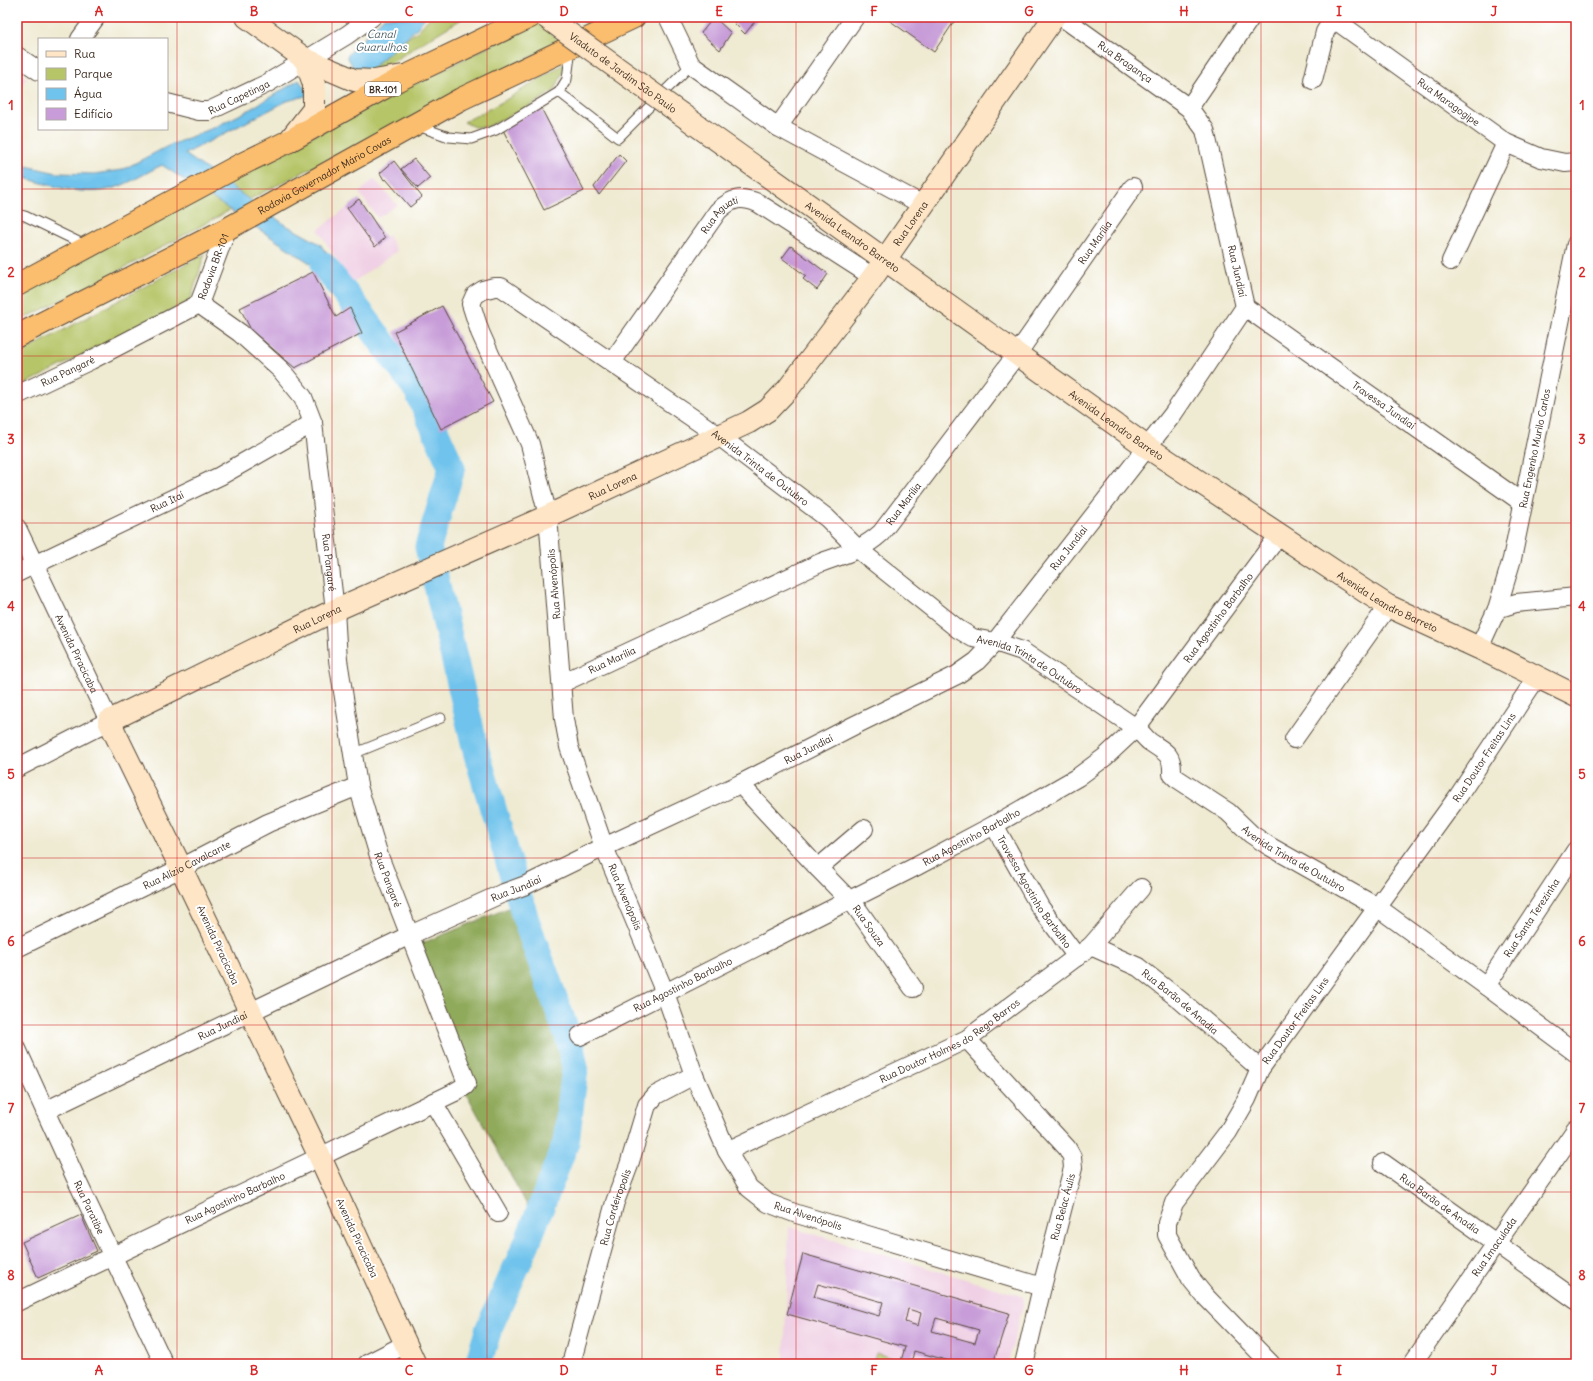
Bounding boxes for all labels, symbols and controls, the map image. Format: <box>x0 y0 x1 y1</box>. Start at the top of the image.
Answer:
text: A <box>95 3 104 20</box>
text: B <box>250 3 259 20</box>
text: C <box>405 3 414 20</box>
text: D <box>559 3 569 20</box>
text: E <box>715 3 723 20</box>
text: F <box>870 3 878 20</box>
text: G <box>1024 3 1034 20</box>
text: H <box>1179 3 1189 20</box>
text: I <box>1336 3 1342 20</box>
text: J <box>1491 3 1498 20</box>
water label: Canal Guarulhos <box>355 27 408 54</box>
street label: Viaduto de Jardim São Paulo <box>567 29 680 116</box>
legend <box>38 38 168 130</box>
street label: Rua Bragança <box>1095 38 1155 86</box>
text: Rua <box>74 46 96 61</box>
text: Parque <box>74 66 113 81</box>
street label: Rua Maragogipe <box>1415 75 1482 129</box>
street label: Rua Capetinga <box>206 77 272 117</box>
road number: BR-101 <box>365 82 401 96</box>
text: Água <box>74 86 102 101</box>
text: 1 <box>8 97 14 114</box>
text: 1 <box>1579 97 1585 114</box>
text: Edifício <box>74 106 113 121</box>
street label: Rodovia Governador Mário Covas <box>255 132 394 217</box>
street label: Rua Aguati <box>698 193 739 236</box>
street label: Avenida Leandro Barreto <box>803 198 903 275</box>
street label: Rua Lorena <box>890 198 931 248</box>
street label: Rua Marília <box>1075 217 1115 267</box>
street label: Rodovia BR-101 <box>195 232 231 301</box>
street label: Rua Jundiaí <box>1225 244 1249 298</box>
text: 2 <box>7 264 15 281</box>
text: 2 <box>1578 264 1586 281</box>
street label: Rua Pangaré <box>39 353 97 389</box>
street label: Travessa Jundiaí <box>1350 378 1418 432</box>
street label: Avenida Leandro Barreto <box>1066 387 1167 463</box>
street label: Rua Engenho Murilo Carlos <box>1516 387 1553 509</box>
street label: Avenida Trinta de Outubro <box>709 427 812 509</box>
text: 3 <box>7 431 15 448</box>
text: 3 <box>1578 431 1586 448</box>
street label: Rua Lorena <box>586 469 639 503</box>
street label: Rua Marília <box>883 479 924 528</box>
street label: Rua Itaí <box>148 488 186 515</box>
street label: Rua Jundiaí <box>1047 523 1090 573</box>
street label: Rua Pangaré <box>320 533 339 592</box>
street label: Rua Alvenópolis <box>544 548 564 620</box>
street label: Avenida Leandro Barreto <box>1335 568 1440 635</box>
street label: Rua Agostinho Barbalho <box>1180 570 1256 665</box>
text: 4 <box>7 598 15 615</box>
text: 4 <box>1578 598 1586 615</box>
street label: Rua Lorena <box>291 602 343 636</box>
street label: Avenida Piracicaba <box>52 612 101 695</box>
street label: Avenida Trinta de Outubro <box>976 632 1085 697</box>
street label: Rua Marília <box>586 643 638 676</box>
street label: Rua Doutor Freitas Lins <box>1449 709 1519 805</box>
street label: Rua Jundiaí <box>782 731 835 767</box>
text: 5 <box>7 766 15 783</box>
text: 5 <box>1578 766 1586 783</box>
street label: Rua Agostinho Barbalho <box>920 805 1023 868</box>
street label: Avenida Trinta de Outubro <box>1239 822 1348 895</box>
street label: Travessa Agostinho Barbalho <box>995 833 1075 951</box>
street label: Rua Alízio Cavalcante <box>141 837 233 892</box>
street label: Rua Pangaré <box>372 851 405 909</box>
street label: Rua Alvenópolis <box>605 862 645 933</box>
street label: Rua Jundiaí <box>489 872 543 904</box>
street label: Rua Santa Terezinha <box>1500 875 1562 960</box>
street label: Rua Souza <box>850 902 888 949</box>
street label: Avenida Piracicaba <box>194 903 242 987</box>
text: 6 <box>7 933 15 950</box>
text: 6 <box>1578 933 1586 950</box>
street label: Rua Agostinho Barbalho <box>631 954 735 1015</box>
street label: Rua Barão de Anadia <box>1139 966 1221 1037</box>
street label: Rua Doutor Freitas Lins <box>1259 974 1332 1067</box>
street label: Rua Doutor Holmes do Rego Barros <box>877 995 1023 1085</box>
street label: Rua Jundiaí <box>196 1008 249 1043</box>
text: 7 <box>8 1100 15 1117</box>
text: 7 <box>1579 1100 1586 1117</box>
street label: Rua Cordeiropolis <box>597 1167 634 1247</box>
street label: Rua Agostinho Barbalho <box>183 1169 287 1227</box>
street label: Rua Barão de Anadia <box>1397 1171 1483 1237</box>
street label: Rua Belac Áulis <box>1048 1172 1078 1242</box>
street label: Rua Paratibe <box>71 1178 108 1236</box>
street label: Avenida Piracicaba <box>333 1196 381 1280</box>
street label: Rua Alvenópolis <box>772 1199 844 1233</box>
street label: Rua Imaculada <box>1469 1214 1519 1279</box>
text: 8 <box>7 1267 15 1284</box>
text: 8 <box>1578 1267 1586 1284</box>
text: A <box>95 1362 104 1379</box>
text: B <box>250 1362 259 1379</box>
text: C <box>405 1362 414 1379</box>
text: D <box>559 1362 569 1379</box>
text: E <box>715 1362 723 1379</box>
text: F <box>870 1362 878 1379</box>
text: G <box>1024 1362 1034 1379</box>
text: H <box>1179 1362 1189 1379</box>
text: I <box>1336 1362 1342 1379</box>
text: J <box>1491 1362 1498 1379</box>

